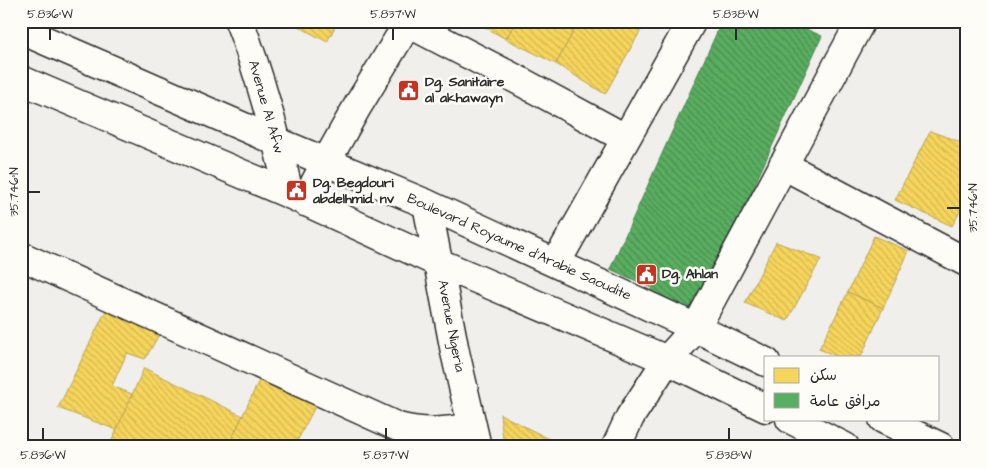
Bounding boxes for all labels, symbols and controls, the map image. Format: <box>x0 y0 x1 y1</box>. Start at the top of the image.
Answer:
text: 5.836°W <box>27 6 73 23</box>
text: 5.837°W <box>370 6 416 23</box>
text: 5.838°W <box>713 6 760 23</box>
street label: Avenue Al Afw <box>243 58 289 156</box>
place label: Dg. Sanitaire al akhawayn <box>424 72 505 108</box>
public building icon: Dg. Sanitaire al akhawayn <box>397 78 421 102</box>
text: 35.746°N <box>6 167 23 217</box>
place label: Dg. Begdouri abdelhmid. nv <box>312 173 395 209</box>
public building icon: Dg. Begdouri abdelhmid. nv <box>285 179 309 203</box>
text: 35.746°N <box>965 183 982 233</box>
street label: Boulevard Royaume d'Arabie Saoudite <box>404 188 635 306</box>
public building icon: Dg. Ahlan <box>634 262 658 286</box>
place label: Dg. Ahlan <box>662 264 718 285</box>
street label: Avenue Nigeria <box>432 278 470 374</box>
legend <box>764 356 940 420</box>
text: سكن <box>810 365 837 386</box>
text: مرافق عامة <box>810 391 880 412</box>
text: 5.836°W <box>20 447 66 464</box>
text: 5.837°W <box>363 447 409 464</box>
text: 5.838°W <box>706 447 753 464</box>

